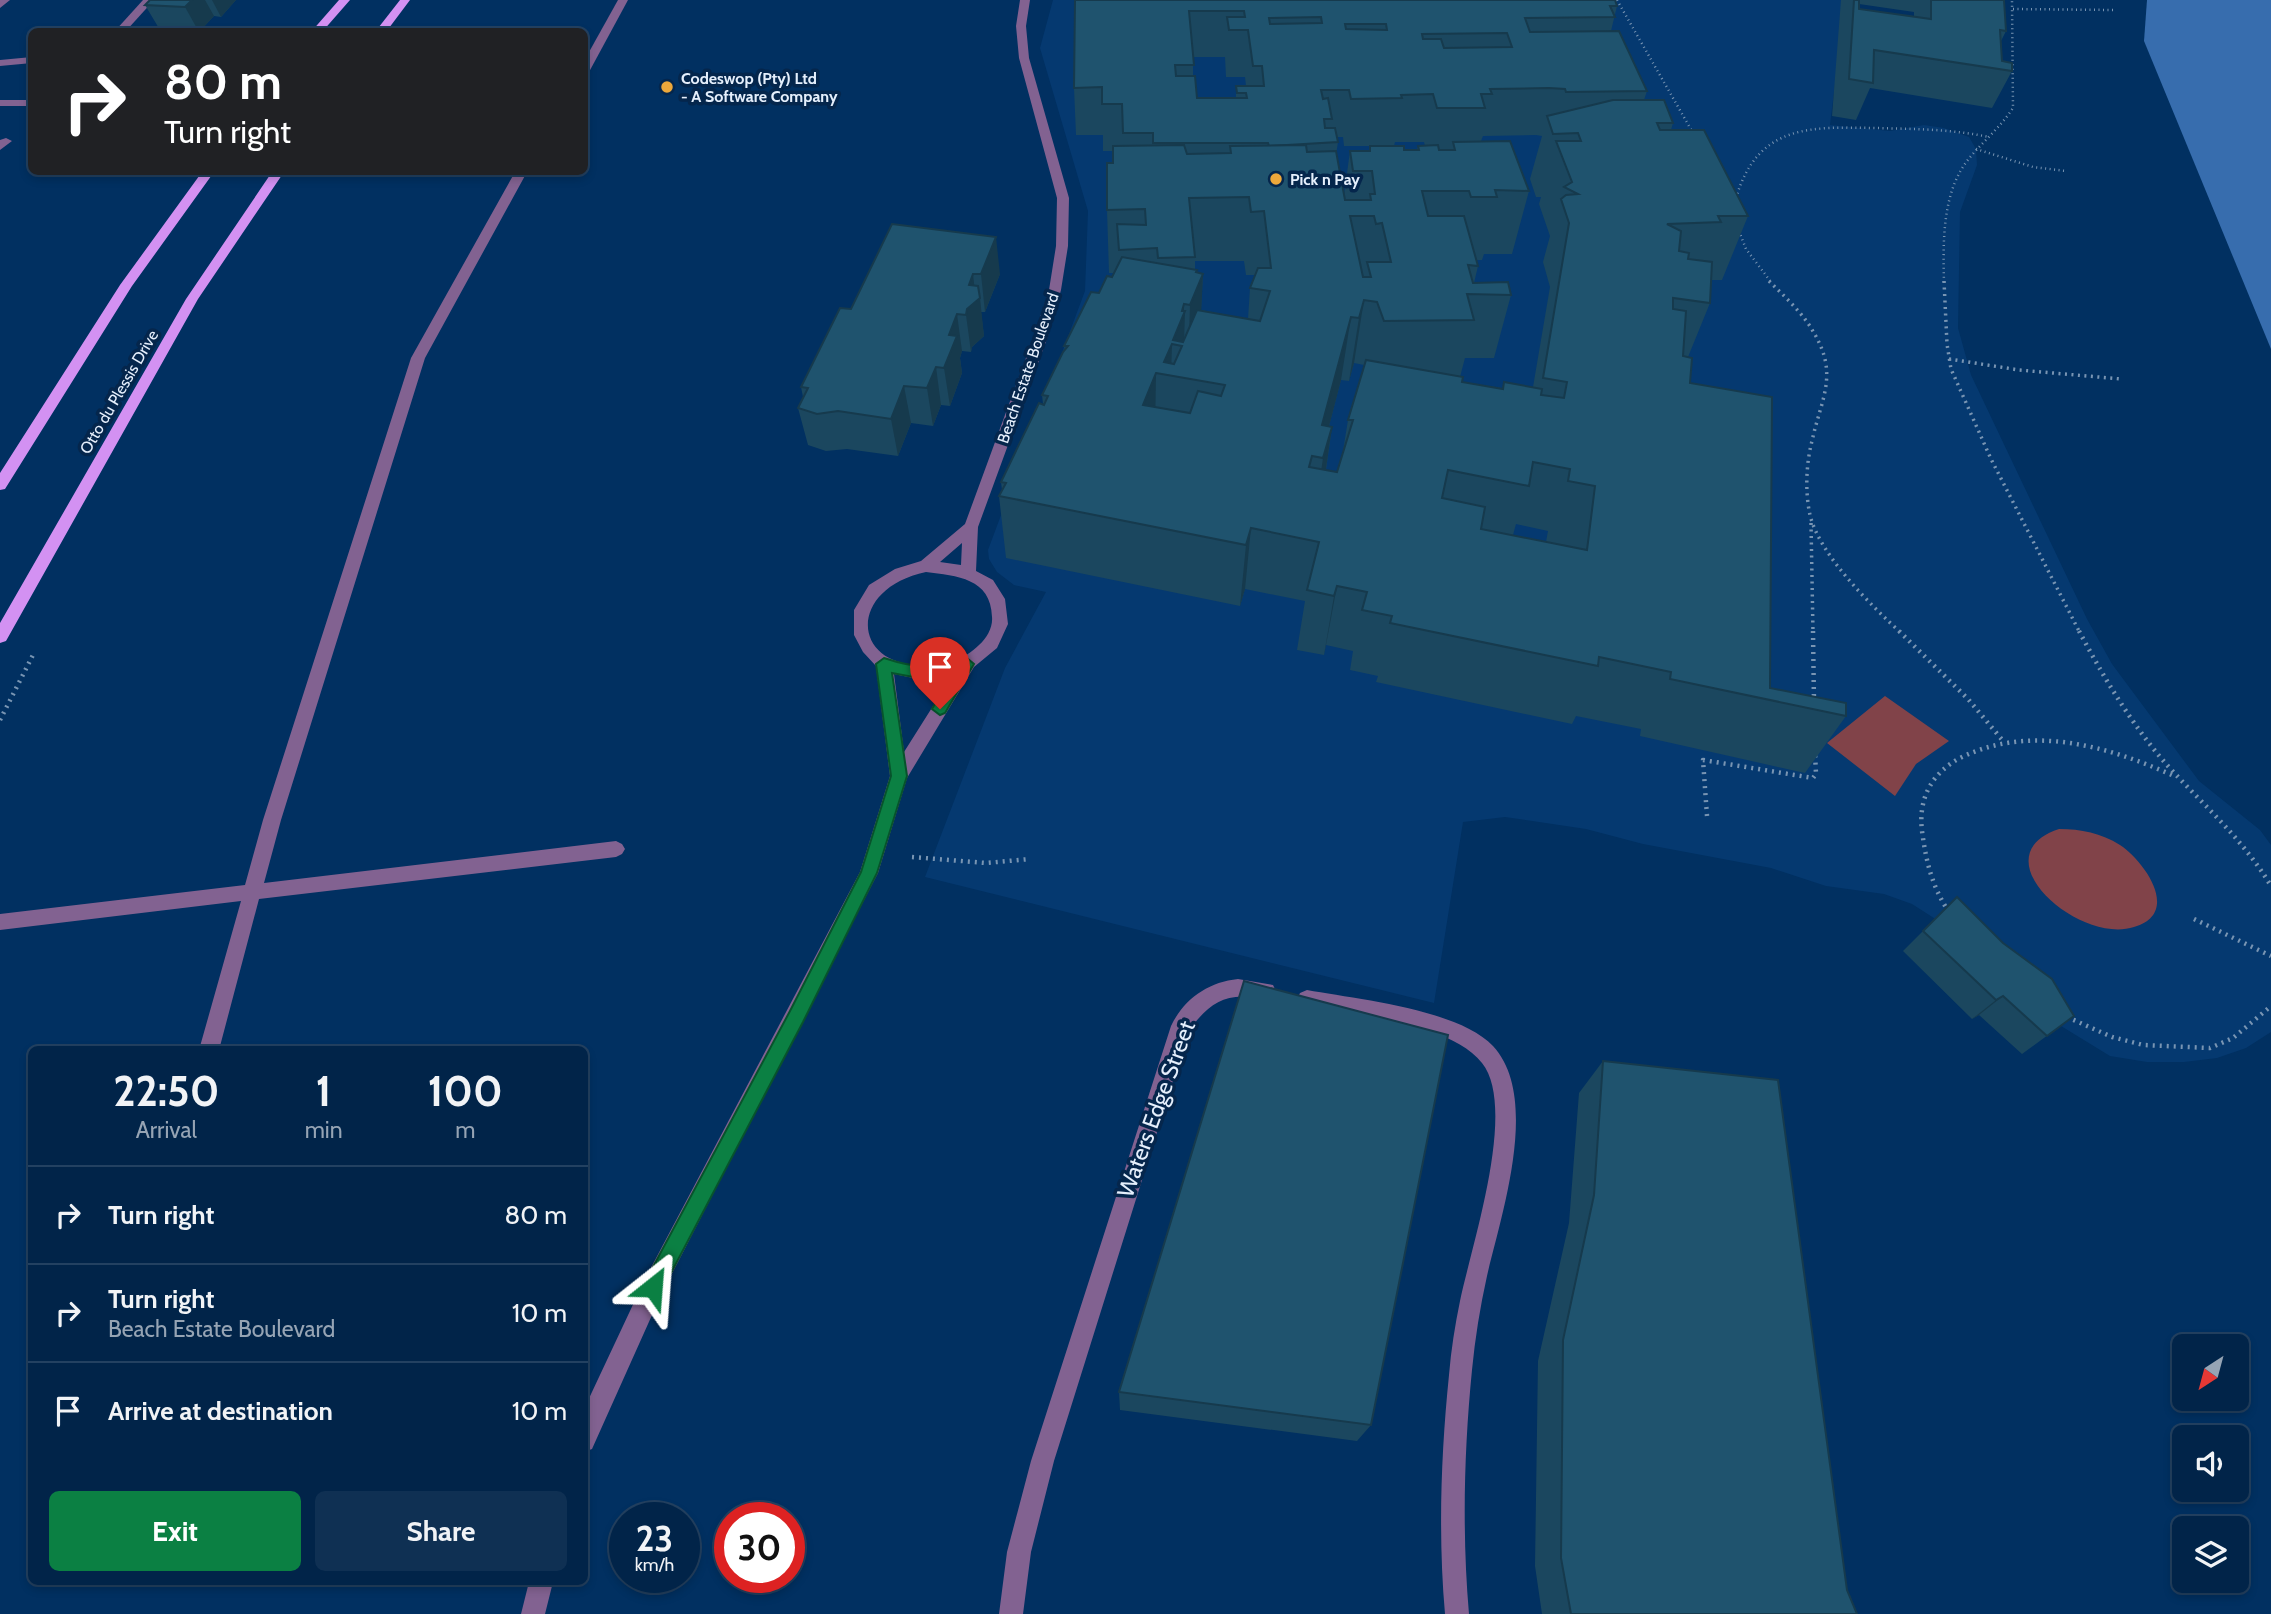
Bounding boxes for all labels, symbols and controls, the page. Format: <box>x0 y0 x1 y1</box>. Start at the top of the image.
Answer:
text: 80 m <box>164 52 282 111</box>
icon: right <box>49 56 140 147</box>
place label: Codeswop (Pty) Ltd - A Software Company <box>681 69 838 106</box>
marker: Codeswop (Pty) Ltd - A Software Company <box>659 79 675 95</box>
text: Turn right <box>164 112 291 151</box>
place label: Pick n Pay <box>1290 170 1360 189</box>
marker: Pick n Pay <box>1268 171 1284 187</box>
street label: Beach Estate Boulevard <box>993 290 1063 446</box>
street label: Otto du Plessis Drive <box>76 327 162 457</box>
pin <box>910 637 970 709</box>
icon: arrive <box>921 648 959 686</box>
street label: Waters Edge Street <box>1111 1017 1201 1201</box>
text: 22:50 <box>113 1065 219 1117</box>
text: 1 <box>316 1065 331 1117</box>
text: 100 <box>428 1065 503 1117</box>
text: Arrival <box>136 1116 197 1144</box>
text: min <box>305 1116 343 1144</box>
text: m <box>455 1116 475 1144</box>
icon: right <box>49 1196 87 1234</box>
text: Turn right <box>108 1199 214 1231</box>
text: 80 m <box>504 1199 567 1231</box>
position arrow <box>616 1250 690 1324</box>
text: Turn right <box>108 1283 214 1315</box>
icon: right <box>49 1294 87 1332</box>
text: 10 m <box>512 1297 567 1329</box>
text: Beach Estate Boulevard <box>108 1315 335 1343</box>
north arrow <box>2172 1334 2249 1410</box>
map controls <box>2172 1334 2249 1593</box>
icon: arrive <box>49 1392 87 1430</box>
text: Arrive at destination <box>108 1395 333 1427</box>
text: 10 m <box>512 1395 567 1427</box>
button: sound <box>2172 1425 2249 1502</box>
button: Exit <box>49 1491 301 1571</box>
button: Share <box>315 1491 567 1571</box>
speed limit sign: 30 <box>714 1502 805 1593</box>
button: layers <box>2172 1516 2249 1593</box>
text: 23 <box>636 1517 673 1560</box>
text: km/h <box>635 1554 674 1576</box>

